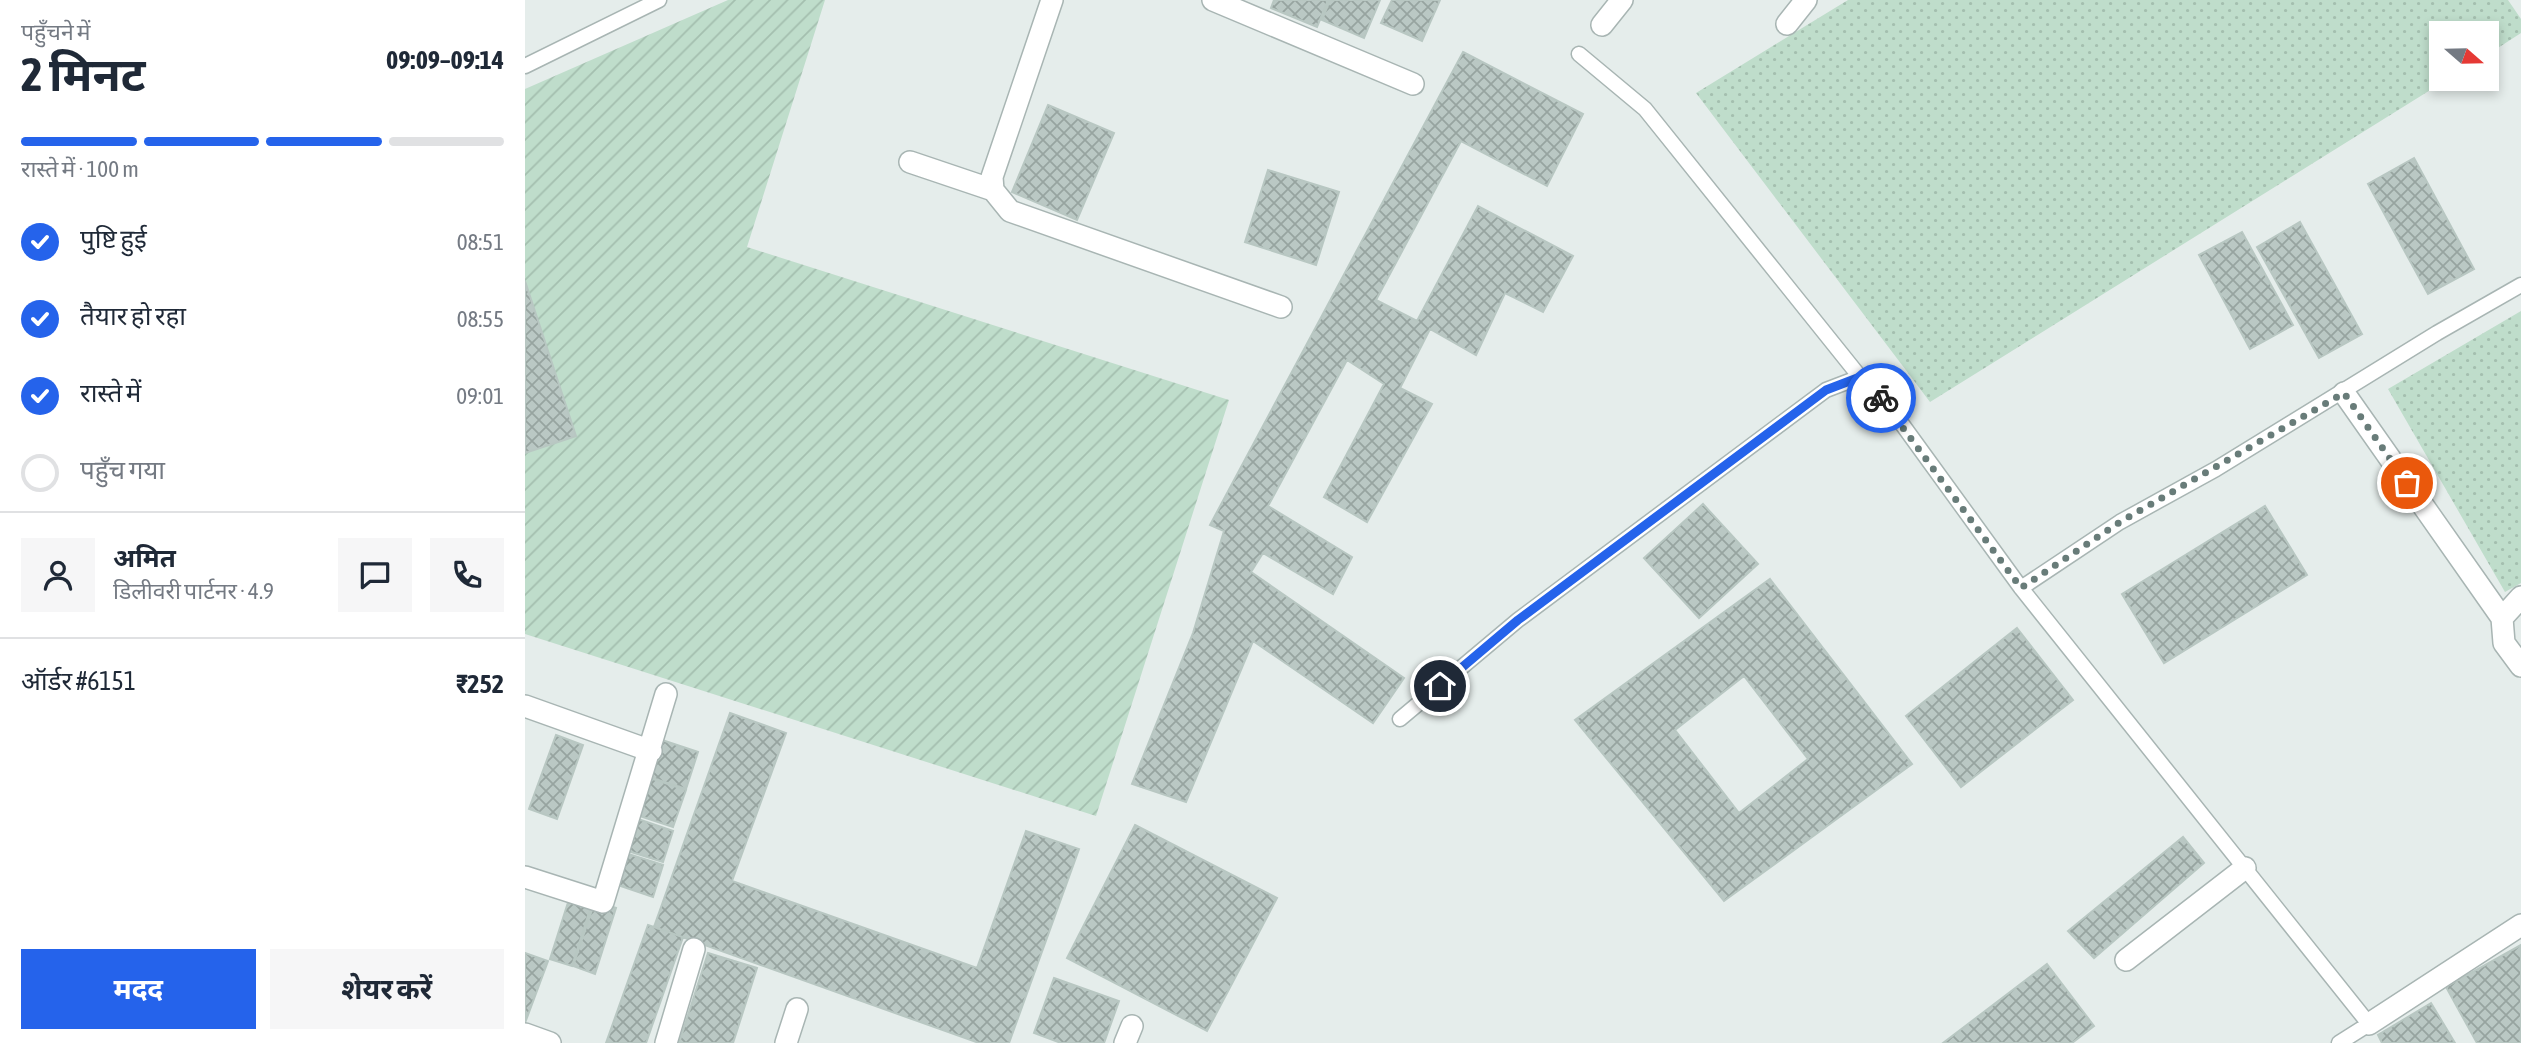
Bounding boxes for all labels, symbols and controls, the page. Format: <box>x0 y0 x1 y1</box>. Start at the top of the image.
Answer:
text: पहुँचने में <box>21 19 91 45</box>
north arrow <box>2429 21 2499 91</box>
map controls <box>2429 21 2499 91</box>
text: 09:09–09:14 <box>386 45 504 75</box>
text: 2 मिनट <box>21 48 145 101</box>
text: रास्ते में · 100 m <box>21 156 139 182</box>
icon: check <box>21 223 59 261</box>
text: पुष्टि हुई <box>80 224 147 254</box>
text: 08:51 <box>457 229 504 255</box>
icon: check <box>21 300 59 338</box>
text: तैयार हो रहा <box>80 301 186 331</box>
text: 08:55 <box>457 306 504 332</box>
courier <box>1846 363 1916 433</box>
icon: check <box>21 377 59 415</box>
text: रास्ते में <box>80 378 141 408</box>
icon: bike <box>1862 379 1900 417</box>
text: 09:01 <box>456 383 504 409</box>
pin <box>2377 453 2437 513</box>
text: पहुँच गया <box>80 455 165 485</box>
icon: bag <box>2388 464 2426 502</box>
button: person <box>21 538 95 612</box>
button: chat <box>338 538 412 612</box>
button: phone <box>430 538 504 612</box>
text: अमित <box>113 543 176 573</box>
text: डिलीवरी पार्टनर · 4.9 <box>113 578 274 604</box>
pin <box>1410 656 1470 716</box>
text: ऑर्डर #6151 <box>21 666 136 696</box>
icon: home <box>1421 667 1459 705</box>
text: ₹252 <box>456 669 504 699</box>
button: मदद <box>21 949 256 1029</box>
button: शेयर करें <box>270 949 504 1029</box>

